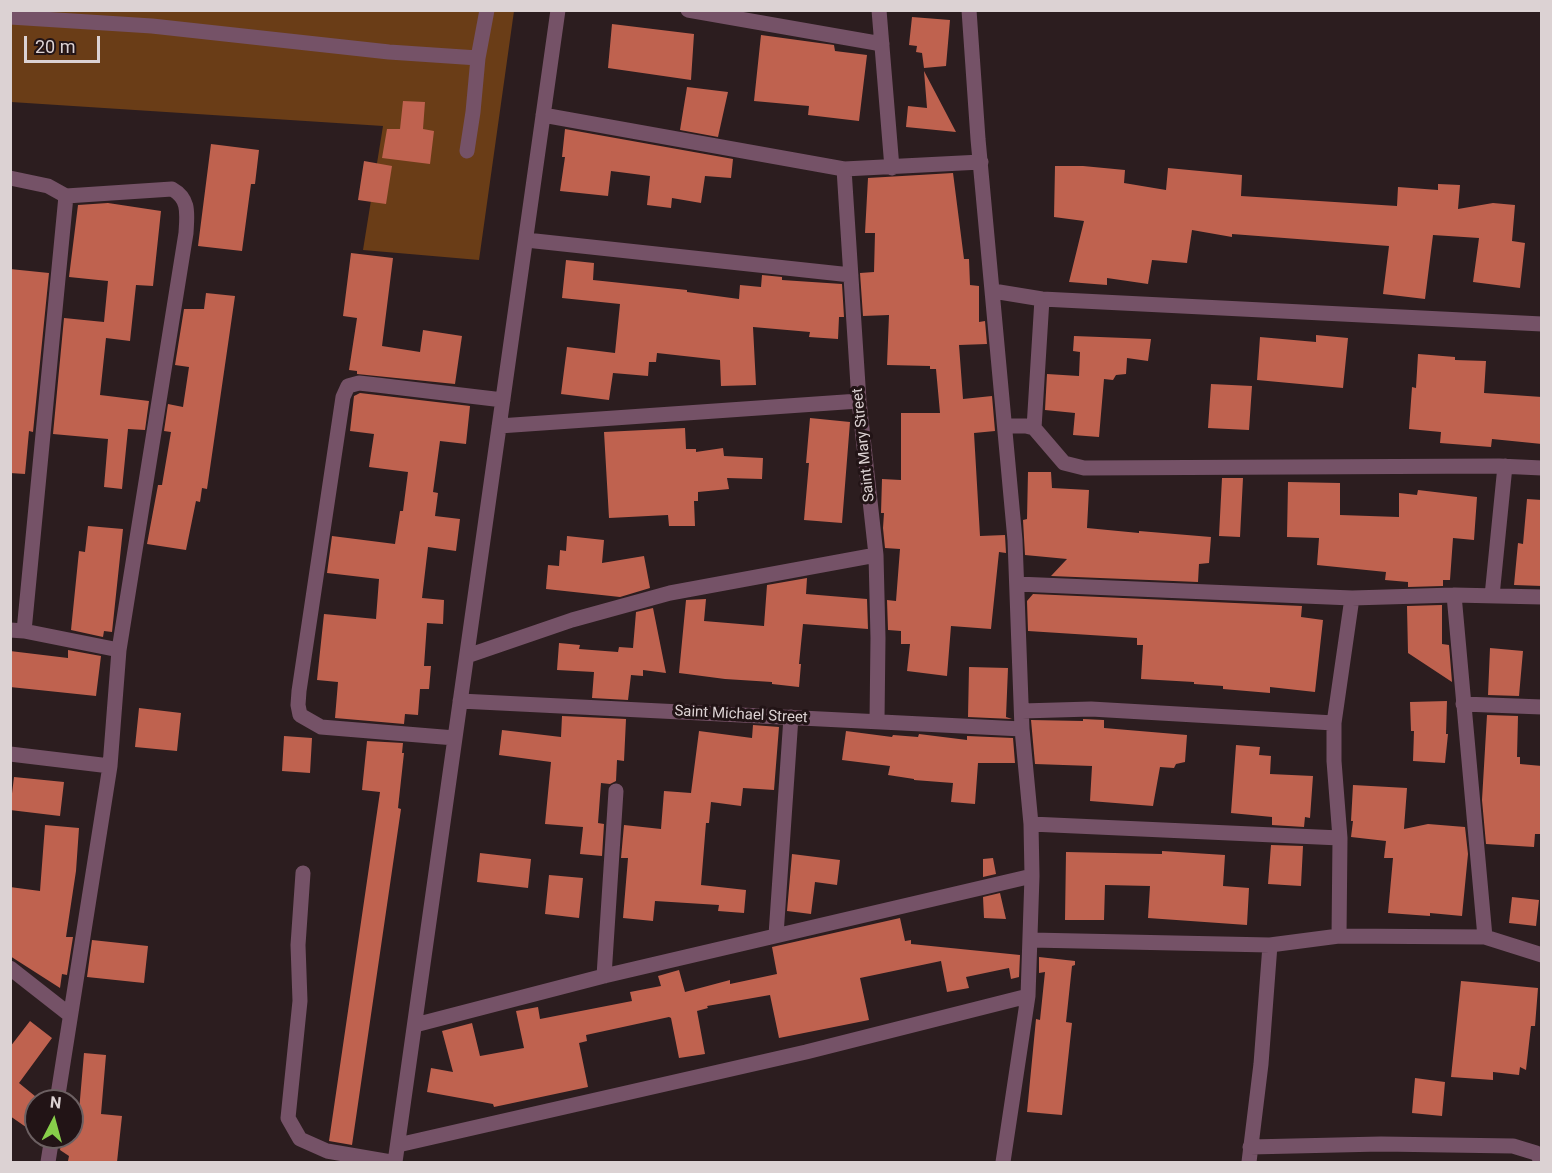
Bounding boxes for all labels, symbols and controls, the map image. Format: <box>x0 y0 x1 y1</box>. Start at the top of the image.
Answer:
scale bar <box>27 24 104 62</box>
text: 20 m <box>35 36 75 57</box>
street label: Saint Mary Street <box>849 387 879 503</box>
street label: Saint Michael Street <box>674 703 808 727</box>
north arrow <box>24 1089 84 1149</box>
text: N <box>49 1093 62 1113</box>

